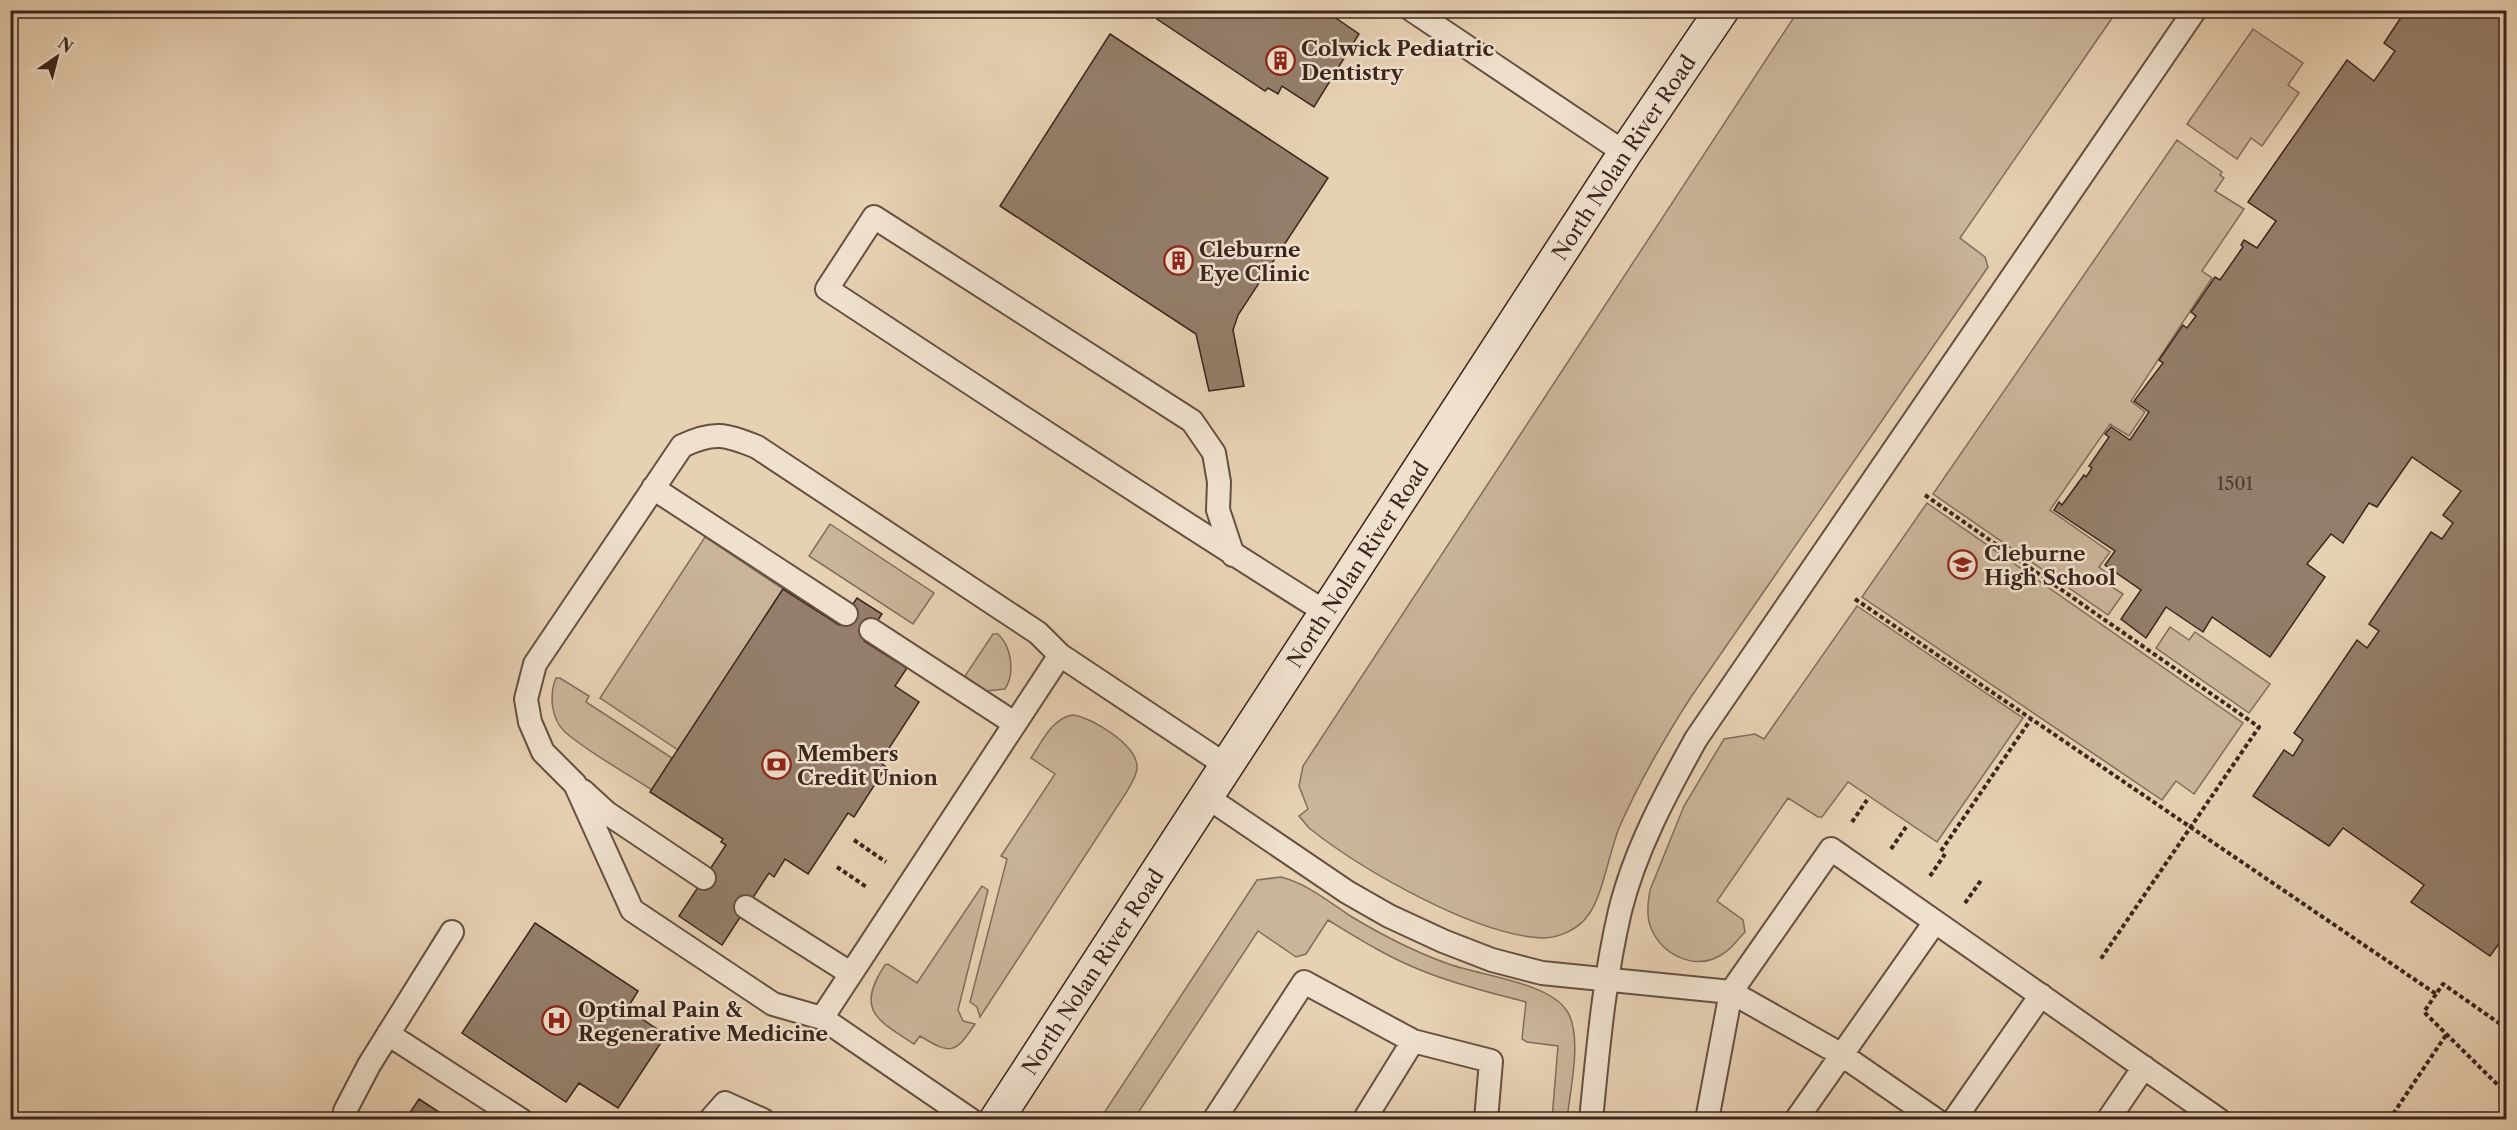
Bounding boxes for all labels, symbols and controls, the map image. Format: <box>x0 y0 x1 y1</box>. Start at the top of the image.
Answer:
north arrow <box>27 27 87 87</box>
text: N <box>54 33 77 57</box>
place label: Colwick Pediatric Dentistry <box>1301 36 1494 85</box>
building icon: Colwick Pediatric Dentistry <box>1264 44 1296 76</box>
street label: North Nolan River Road <box>1546 50 1700 264</box>
place label: Cleburne Eye Clinic <box>1199 237 1310 286</box>
building icon: Cleburne Eye Clinic <box>1162 245 1194 277</box>
street label: North Nolan River Road <box>1281 456 1434 672</box>
house number: 1501 <box>2217 473 2254 495</box>
place label: Cleburne High School <box>1984 541 2116 590</box>
school or university icon: Cleburne High School <box>1947 549 1979 581</box>
place label: Members Credit Union <box>797 741 938 790</box>
bank icon: Members Credit Union <box>760 749 792 781</box>
street label: North Nolan River Road <box>1016 864 1169 1079</box>
place label: Optimal Pain & Regenerative Medicine <box>578 997 828 1046</box>
hospital icon: Optimal Pain & Regenerative Medicine <box>541 1005 573 1037</box>

